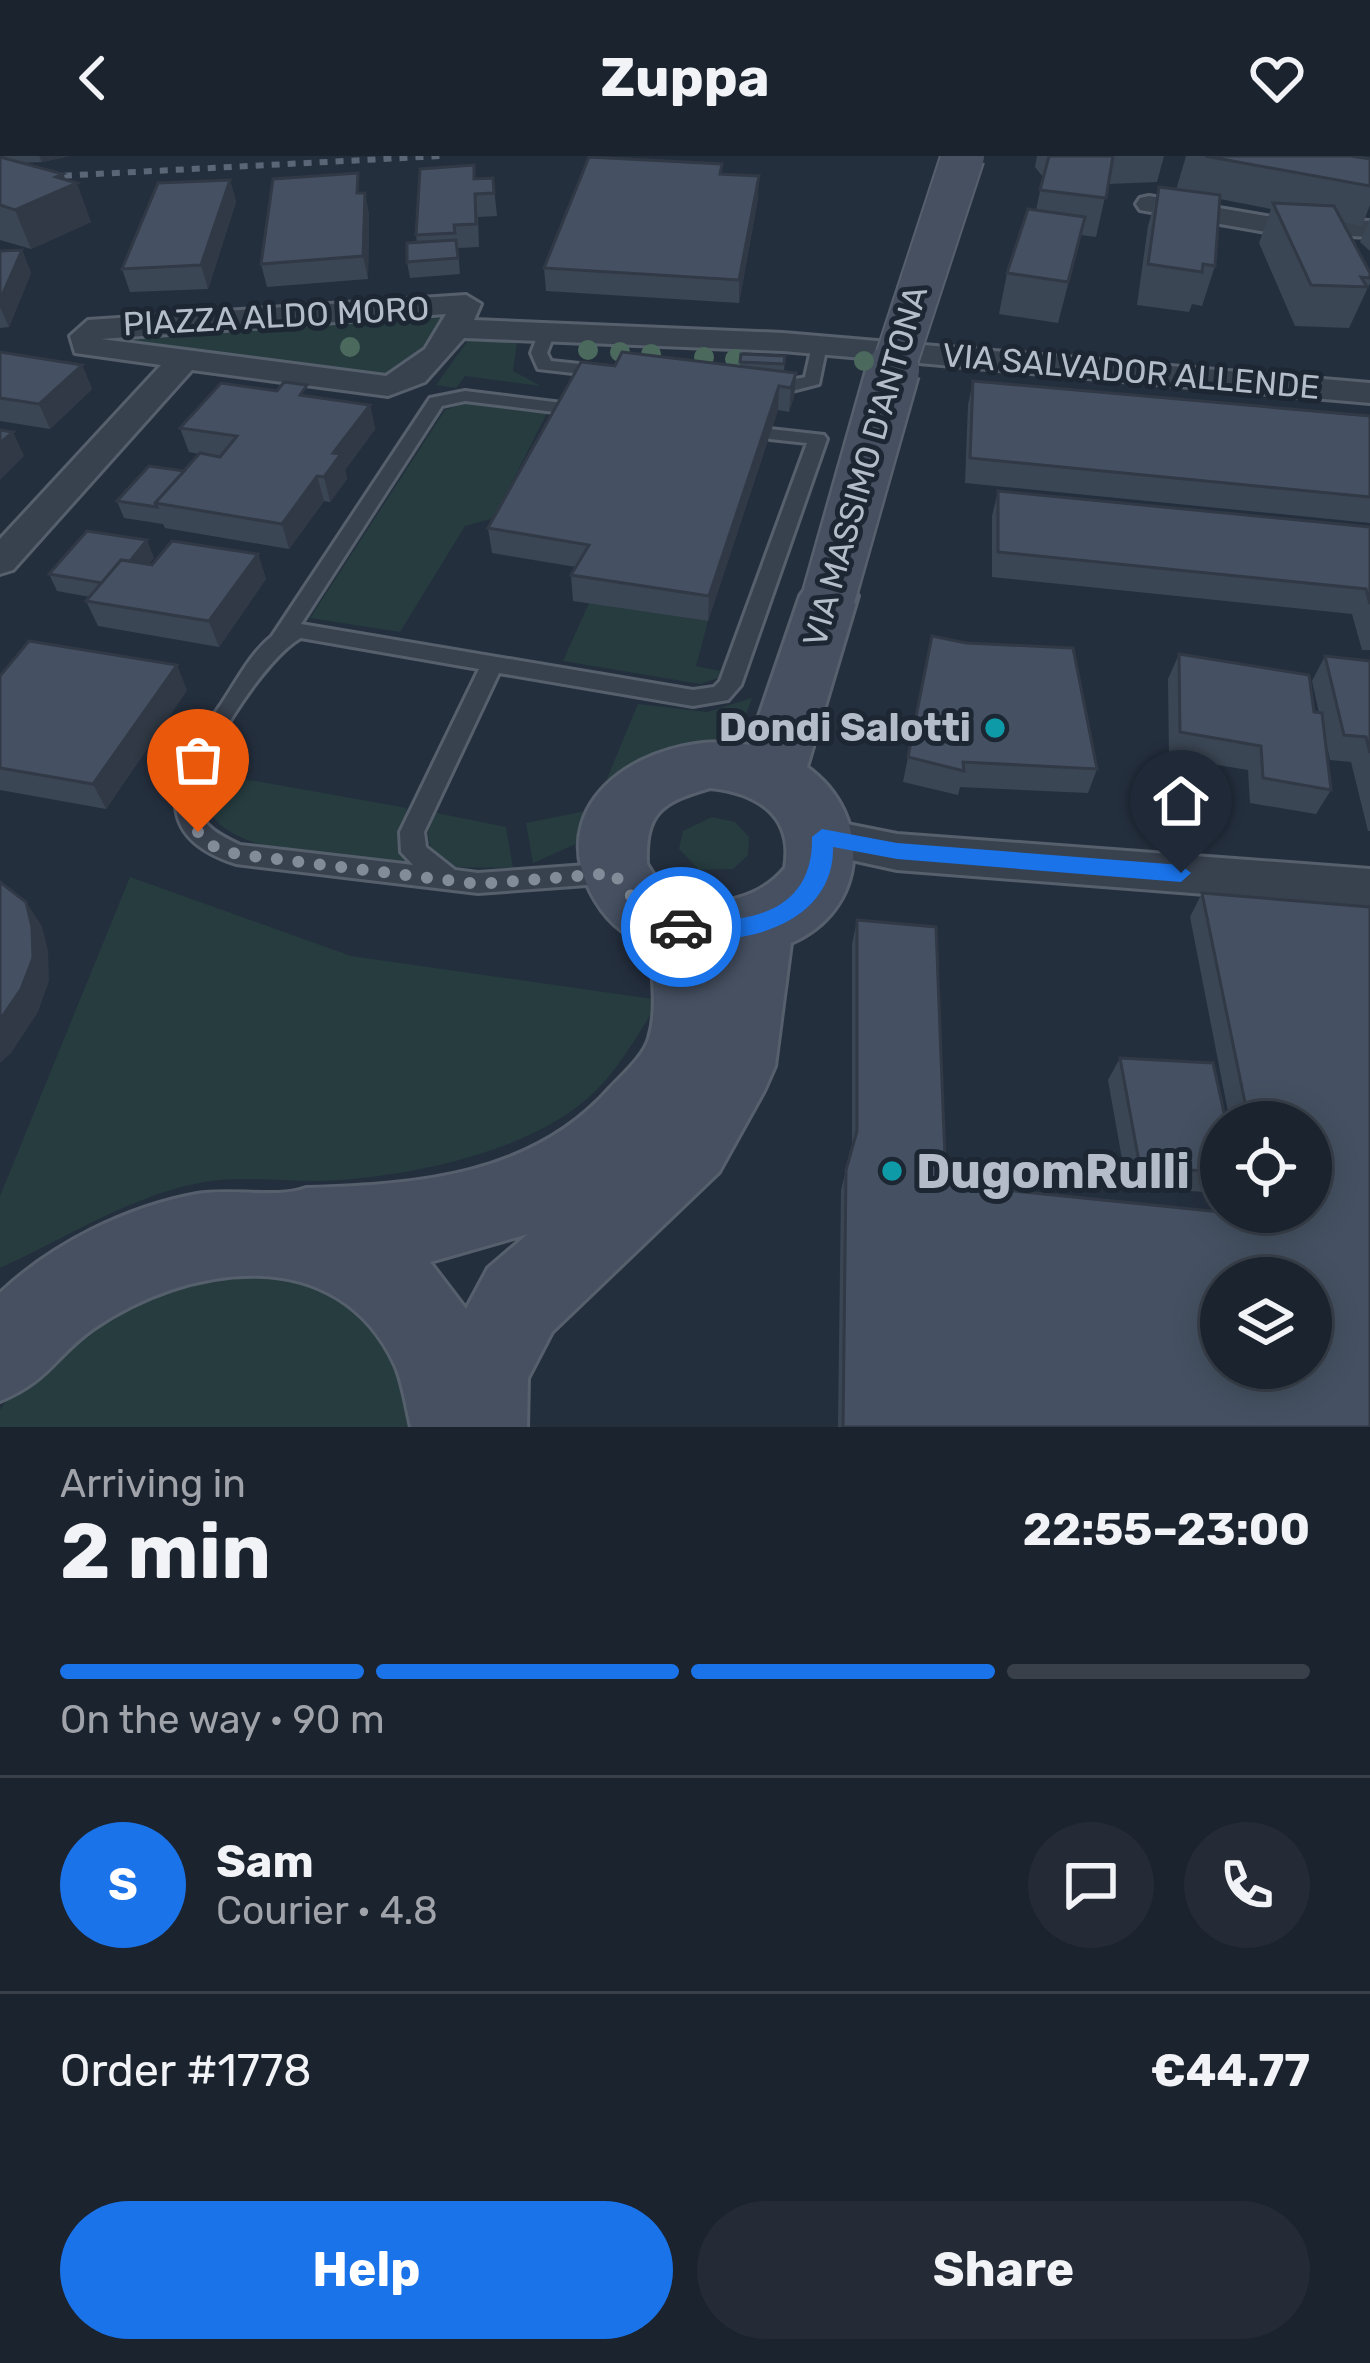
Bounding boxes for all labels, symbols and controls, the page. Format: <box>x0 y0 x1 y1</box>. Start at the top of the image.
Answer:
icon: back <box>60 45 126 111</box>
icon: heart <box>1244 45 1310 111</box>
text: Zuppa <box>600 46 770 110</box>
street label: VIA MASSIMO D'ANTONA <box>795 281 935 651</box>
street label: PIAZZA ALDO MORO <box>122 289 430 343</box>
street label: VIA SALVADOR ALLENDE <box>941 335 1321 407</box>
place label: Dondi Salotti <box>719 705 971 751</box>
pin <box>147 709 249 832</box>
marker: Dondi Salotti <box>982 715 1008 741</box>
icon: bag <box>165 727 231 793</box>
pin <box>1130 750 1232 873</box>
icon: home <box>1148 768 1214 834</box>
courier <box>621 867 741 987</box>
icon: car <box>648 894 714 960</box>
map controls <box>1200 1101 1332 1389</box>
button: locate <box>1200 1101 1332 1233</box>
place label: DugomRulli <box>916 1143 1190 1200</box>
marker: DugomRulli <box>879 1158 905 1184</box>
button: layers <box>1200 1257 1332 1389</box>
text: Arriving in <box>60 1461 246 1507</box>
text: 22:55–23:00 <box>1023 1503 1310 1556</box>
text: 2 min <box>60 1505 271 1598</box>
text: On the way · 90 m <box>60 1697 385 1743</box>
button: chat <box>1028 1822 1154 1948</box>
button: phone <box>1184 1822 1310 1948</box>
text: Sam <box>216 1835 314 1888</box>
text: S <box>108 1858 138 1911</box>
text: Courier · 4.8 <box>216 1888 438 1934</box>
text: Order #1778 <box>60 2044 312 2097</box>
text: €44.77 <box>1151 2044 1310 2097</box>
button: Help <box>60 2201 673 2339</box>
button: Share <box>697 2201 1310 2339</box>

